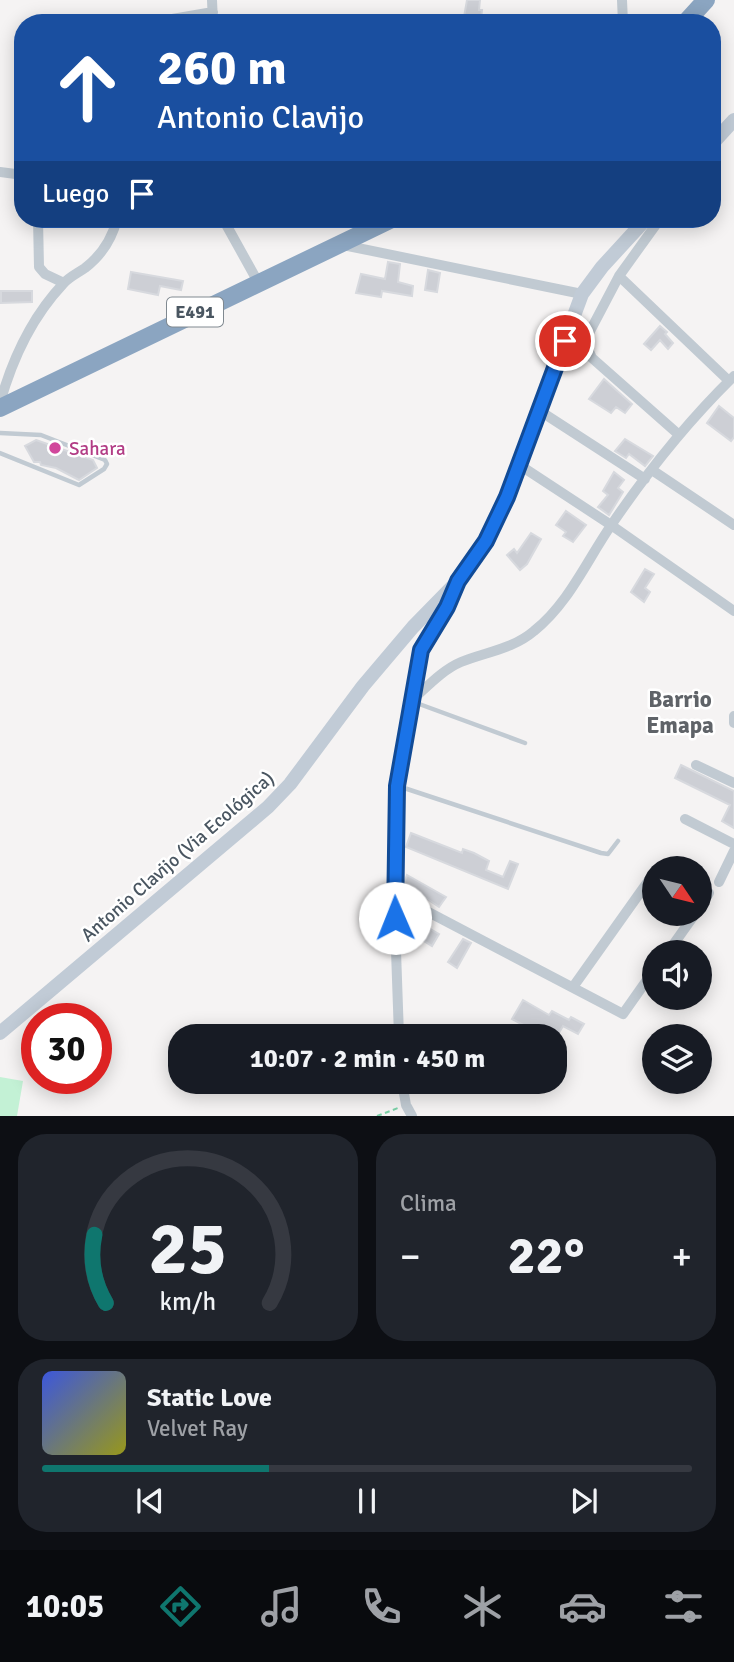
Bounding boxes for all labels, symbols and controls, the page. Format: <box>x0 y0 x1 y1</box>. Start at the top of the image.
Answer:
text: 260 m <box>157 38 287 98</box>
icon: ahead <box>42 42 133 133</box>
text: Antonio Clavijo <box>157 98 364 137</box>
icon: arrive <box>123 175 161 213</box>
text: Luego <box>42 178 109 210</box>
road number: E491 <box>167 298 223 326</box>
pin <box>535 311 595 371</box>
icon: arrive <box>546 322 584 360</box>
place label: Sahara <box>69 437 126 461</box>
marker: Sahara <box>47 440 63 456</box>
district label: Barrio Emapa <box>646 685 714 740</box>
street label: Antonio Clavijo (Via Ecológica) <box>76 766 279 947</box>
north arrow <box>642 856 712 926</box>
map controls <box>642 856 712 1094</box>
position arrow <box>358 881 432 955</box>
button: sound <box>642 940 712 1010</box>
speed limit sign: 30 <box>21 1003 112 1094</box>
button: layers <box>642 1024 712 1094</box>
text: 10:07 · 2 min · 450 m <box>250 1043 485 1075</box>
text: Clima <box>400 1189 457 1218</box>
text: 25 <box>149 1206 227 1295</box>
text: 22° <box>508 1224 584 1288</box>
text: − <box>400 1233 421 1280</box>
text: + <box>671 1233 692 1280</box>
text: km/h <box>160 1286 216 1317</box>
text: Static Love <box>147 1382 272 1414</box>
text: Velvet Ray <box>147 1414 248 1443</box>
icon: previous <box>131 1482 169 1520</box>
icon: pause <box>348 1482 386 1520</box>
icon: next <box>565 1482 603 1520</box>
icon: directions <box>156 1582 205 1631</box>
icon: music <box>257 1582 306 1631</box>
icon: phone <box>357 1582 406 1631</box>
icon: climate <box>458 1582 507 1631</box>
icon: car <box>558 1582 607 1631</box>
icon: filters <box>659 1582 708 1631</box>
text: 10:05 <box>26 1587 104 1626</box>

